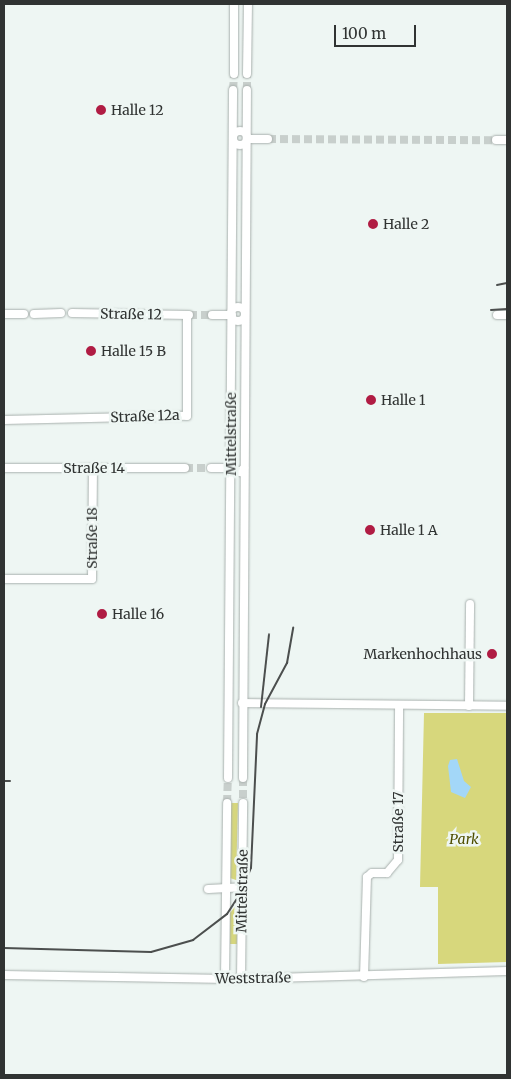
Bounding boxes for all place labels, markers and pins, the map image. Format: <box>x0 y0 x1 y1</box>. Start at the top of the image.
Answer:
place label: Halle 12 <box>111 102 164 118</box>
marker: Halle 12 <box>95 104 107 116</box>
place label: Halle 2 <box>383 216 429 232</box>
marker: Halle 2 <box>367 218 379 230</box>
place label: Halle 15 B <box>101 343 166 359</box>
marker: Halle 15 B <box>85 345 97 357</box>
place label: Halle 1 <box>381 392 425 408</box>
marker: Halle 1 <box>365 394 377 406</box>
place label: Halle 1 A <box>380 522 438 538</box>
marker: Halle 1 A <box>364 524 376 536</box>
place label: Halle 16 <box>112 606 164 622</box>
marker: Halle 16 <box>96 608 108 620</box>
place label: Markenhochhaus <box>364 646 482 662</box>
marker: Markenhochhaus <box>486 648 498 660</box>

